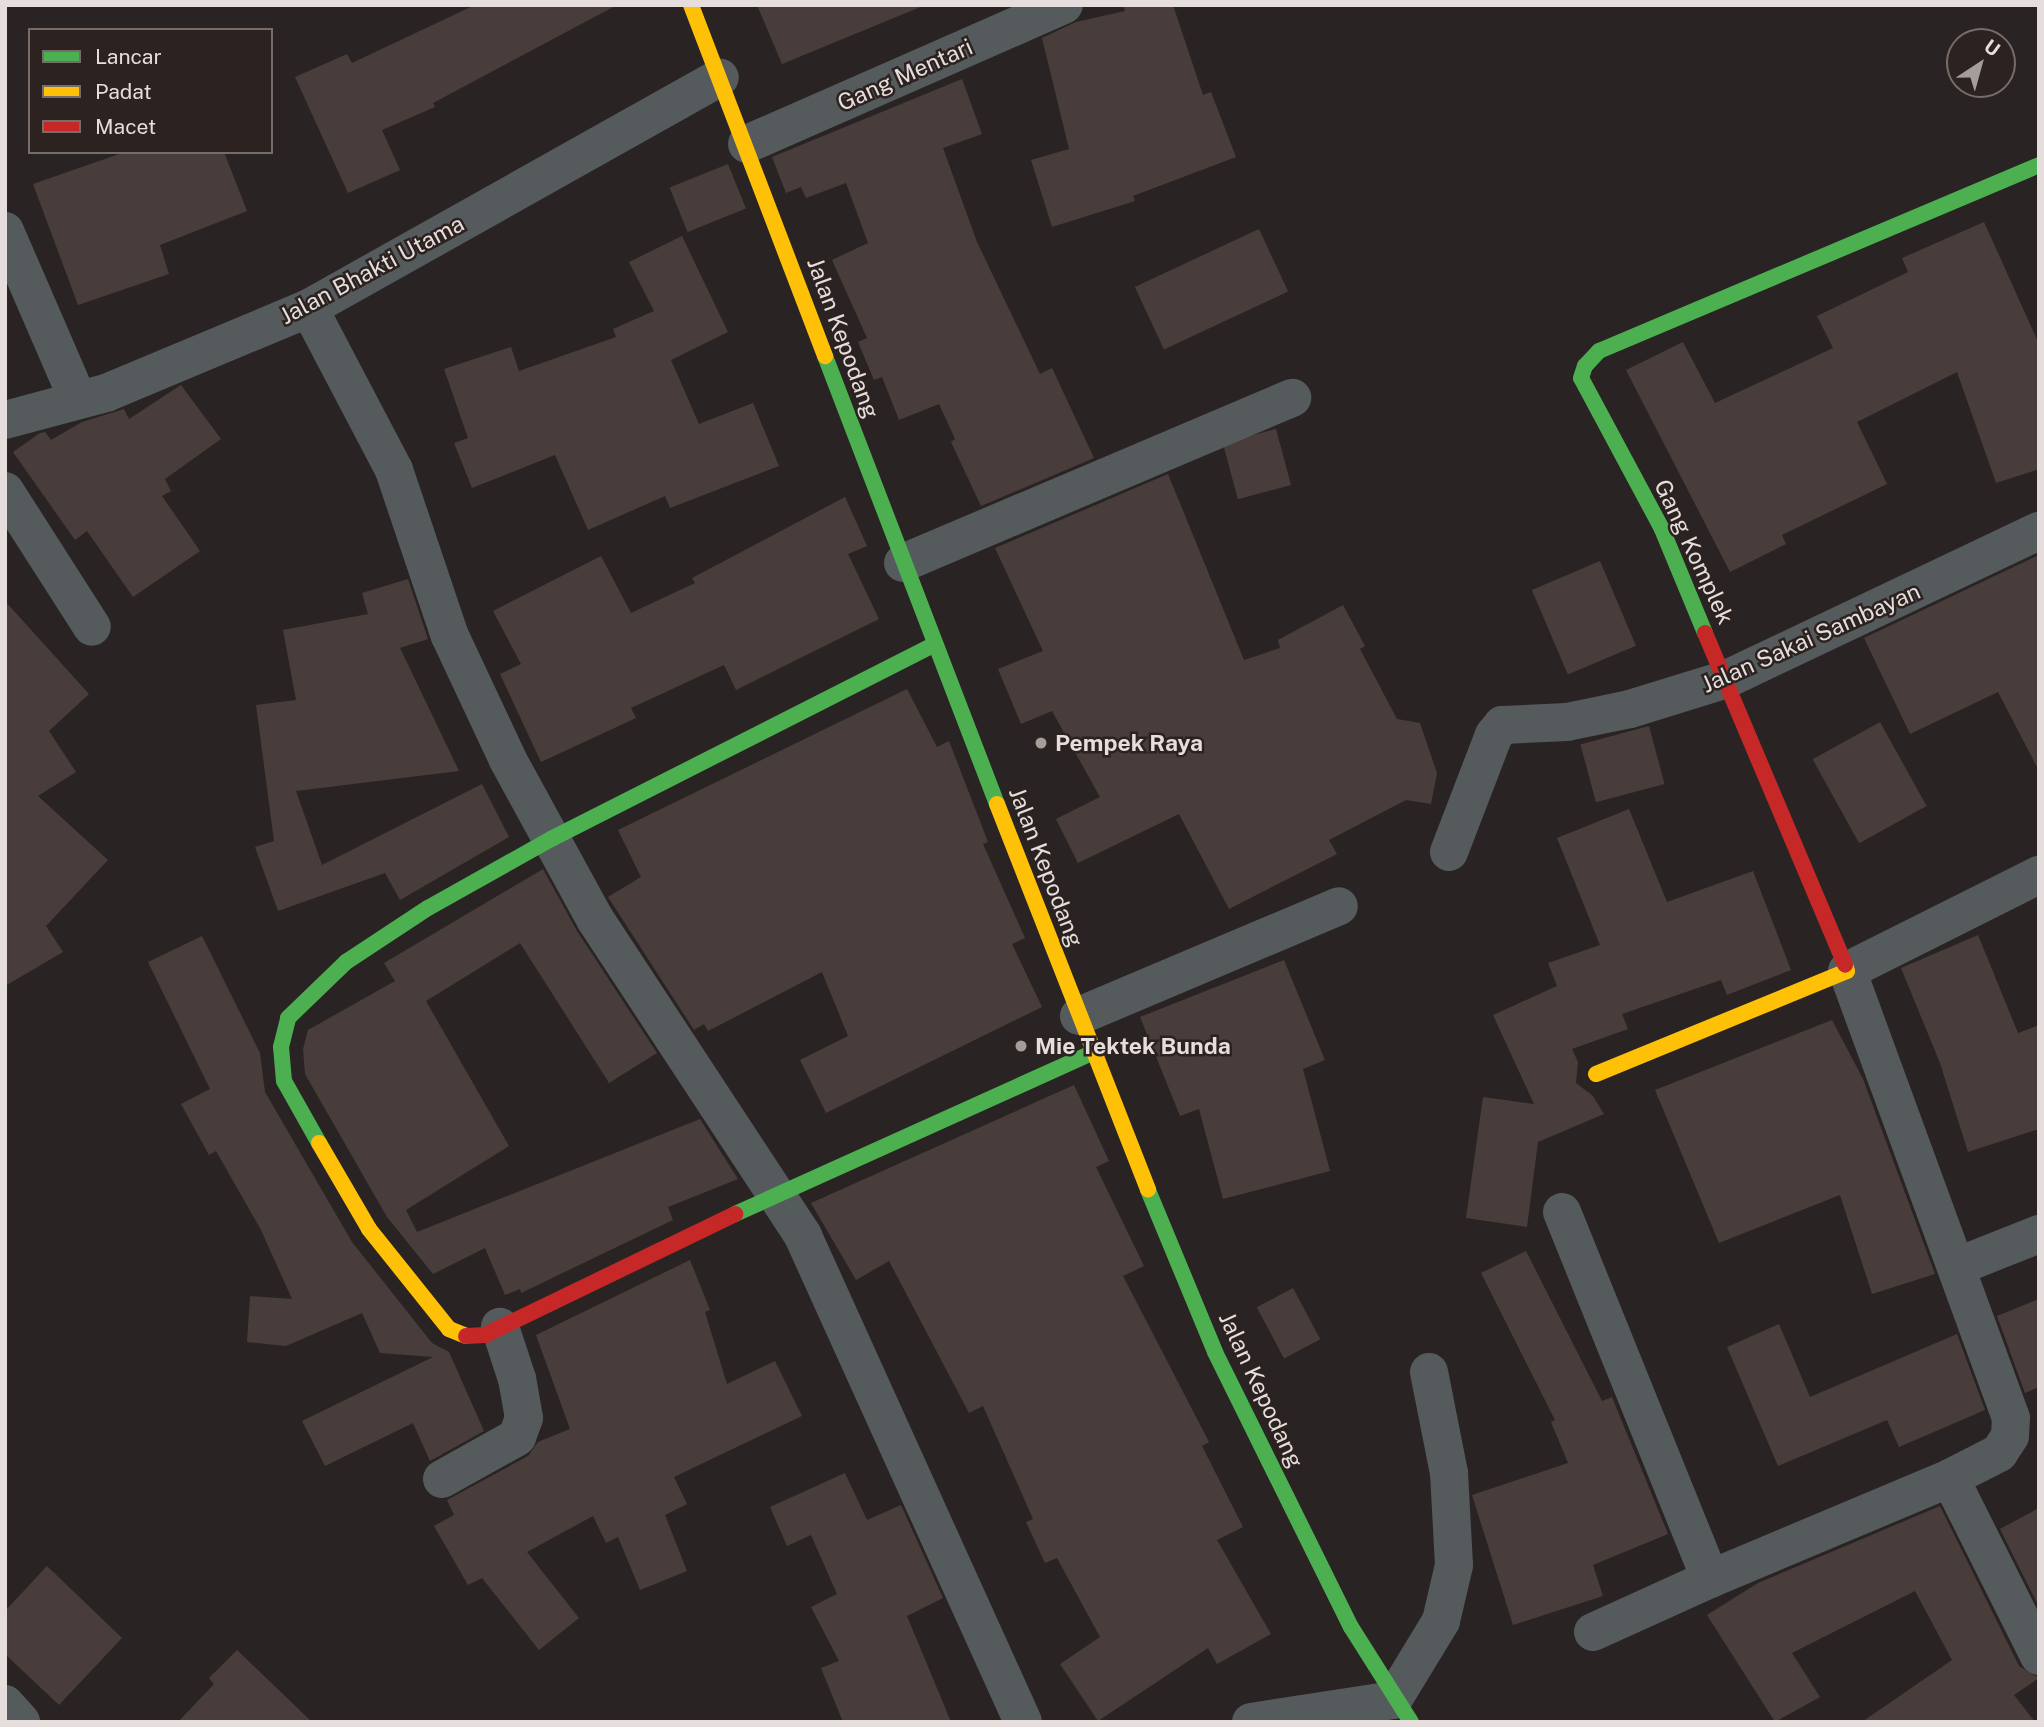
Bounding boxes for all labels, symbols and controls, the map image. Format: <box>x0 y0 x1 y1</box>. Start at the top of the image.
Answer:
legend <box>28 28 273 154</box>
north arrow <box>1946 28 2016 98</box>
street label: Gang Mentari <box>833 33 977 117</box>
text: U <box>1980 35 2004 61</box>
text: Lancar <box>95 44 162 69</box>
text: Padat <box>95 79 152 104</box>
text: Macet <box>95 114 156 139</box>
street label: Jalan Bhakti Utama <box>275 210 469 330</box>
street label: Jalan Kepodang <box>801 254 885 422</box>
street label: Gang Komplek <box>1648 475 1740 629</box>
street label: Jalan Sakai Sambayan <box>1697 577 1925 699</box>
place label: Pempek Raya <box>1055 729 1203 757</box>
marker: Pempek Raya <box>1033 735 1049 751</box>
street label: Jalan Kepodang <box>1003 783 1089 951</box>
place label: Mie Tektek Bunda <box>1035 1032 1231 1060</box>
marker: Mie Tektek Bunda <box>1013 1038 1029 1054</box>
street label: Jalan Kepodang <box>1213 1308 1309 1472</box>

